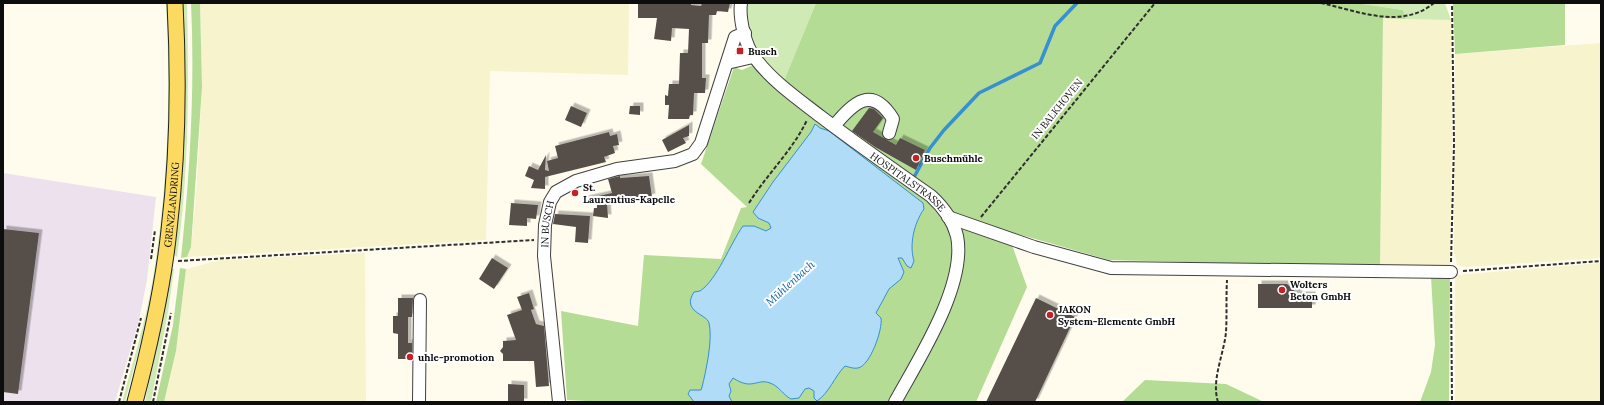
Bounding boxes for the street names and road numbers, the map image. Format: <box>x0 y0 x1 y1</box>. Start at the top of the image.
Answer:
street label: IN BALKHOVEN <box>1029 76 1086 142</box>
street label: HOSPITALSTRASSE <box>868 149 949 214</box>
street label: GRENZLANDRING <box>161 161 182 248</box>
street label: IN BUSCH <box>538 199 557 248</box>

